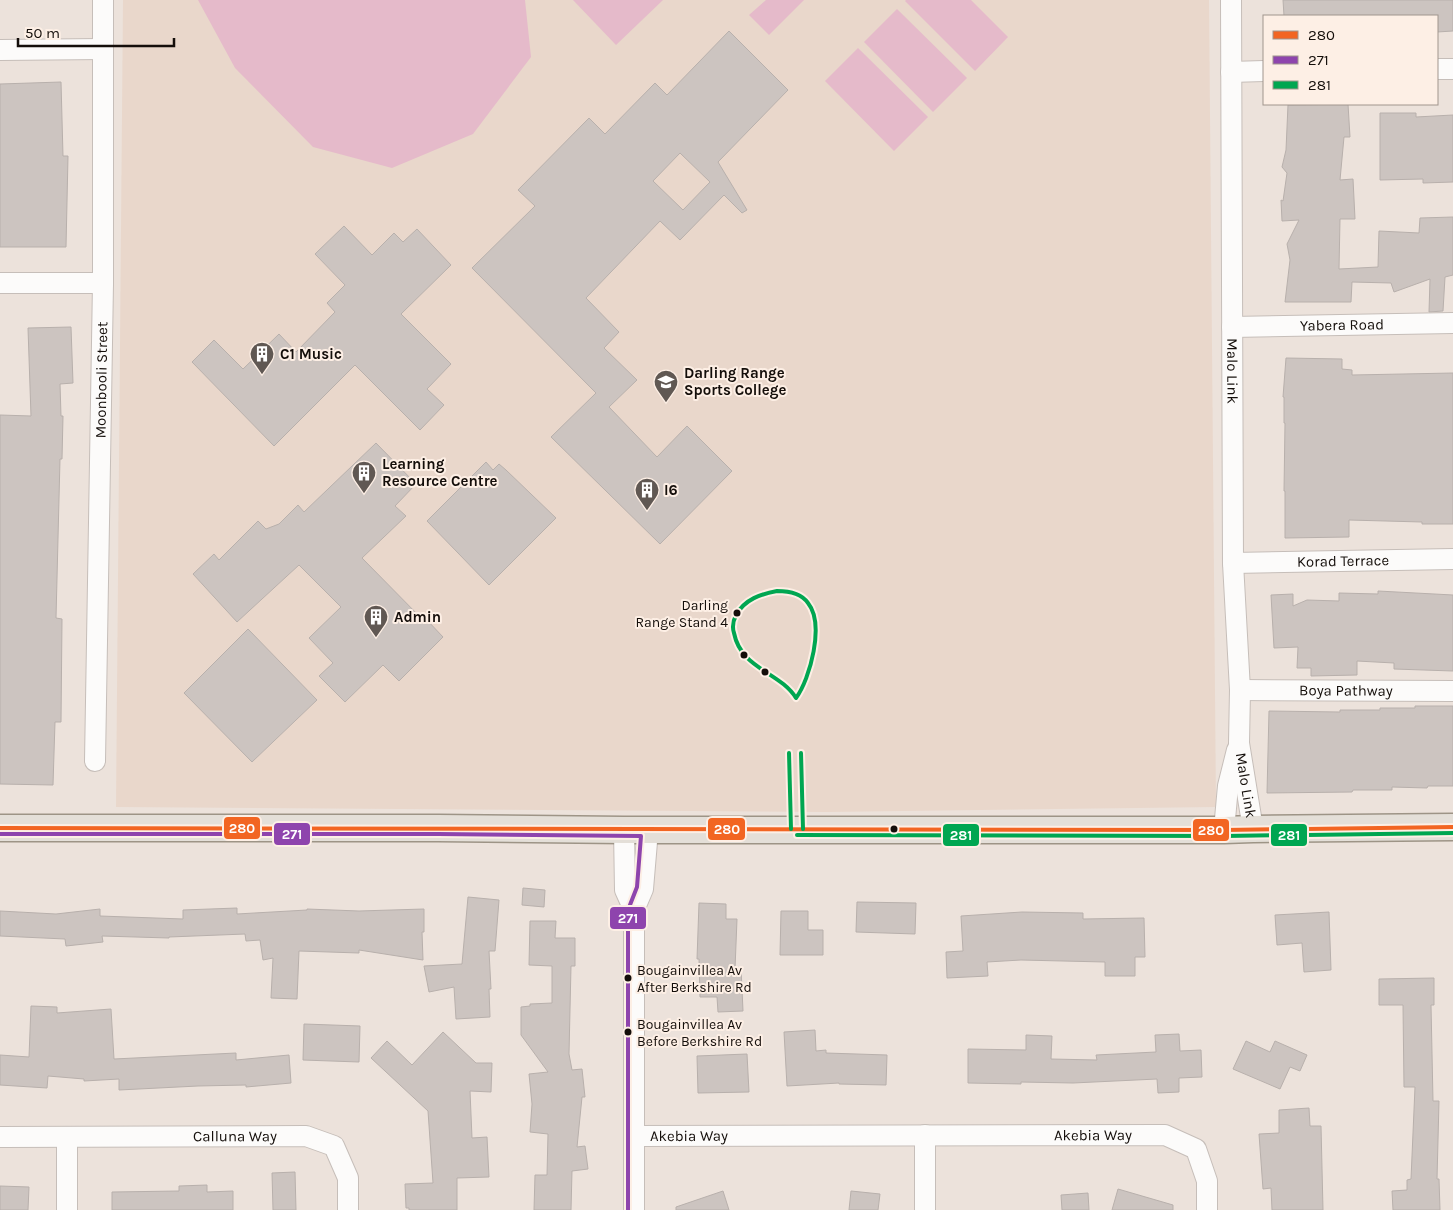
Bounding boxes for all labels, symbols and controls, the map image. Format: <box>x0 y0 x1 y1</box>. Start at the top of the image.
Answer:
scale bar <box>18 15 174 47</box>
legend <box>1263 15 1438 105</box>
text: 50 m <box>25 24 60 42</box>
text: 280 <box>1308 26 1335 44</box>
text: 271 <box>1308 51 1329 69</box>
text: 281 <box>1308 76 1331 94</box>
street label: Yabera Road <box>1300 315 1384 335</box>
street label: Moonbooli Street <box>91 321 111 439</box>
street label: Malo Link <box>1223 338 1241 404</box>
building icon: C1 Music <box>249 341 275 375</box>
place label: C1 Music <box>280 345 342 363</box>
place label: Darling Range Sports College <box>684 364 787 399</box>
school or university icon: Darling Range Sports College <box>653 369 679 403</box>
place label: Learning Resource Centre <box>382 455 498 490</box>
building icon: Learning Resource Centre <box>351 460 377 494</box>
building icon: I6 <box>634 477 660 511</box>
place label: I6 <box>664 481 678 499</box>
street label: Korad Terrace <box>1297 551 1389 571</box>
place label: Darling Range Stand 4 <box>636 597 728 631</box>
building icon: Admin <box>363 604 389 638</box>
place label: Admin <box>394 608 441 626</box>
marker: Darling Range Stand 4 <box>732 608 742 618</box>
unlabelled marker <box>739 650 749 660</box>
unlabelled marker <box>760 667 770 677</box>
street label: Boya Pathway <box>1299 681 1393 700</box>
street label: Malo Link <box>1232 751 1260 819</box>
line badge: 280 <box>223 816 261 840</box>
line badge: 280 <box>707 817 746 841</box>
line badge: 280 <box>1192 818 1230 842</box>
text: 280 <box>229 820 255 837</box>
text: 280 <box>714 821 740 838</box>
line badge: 271 <box>273 822 311 846</box>
text: 280 <box>1198 822 1224 839</box>
line badge: 281 <box>942 823 980 847</box>
line badge: 281 <box>1270 823 1308 847</box>
unlabelled marker <box>889 824 899 834</box>
text: 271 <box>282 826 302 843</box>
text: 281 <box>950 827 972 844</box>
text: 281 <box>1278 827 1300 844</box>
line badge: 271 <box>609 906 647 930</box>
text: 271 <box>618 910 638 927</box>
place label: Bougainvillea Av After Berkshire Rd <box>637 962 752 996</box>
marker: Bougainvillea Av After Berkshire Rd <box>623 973 633 983</box>
place label: Bougainvillea Av Before Berkshire Rd <box>637 1016 762 1050</box>
marker: Bougainvillea Av Before Berkshire Rd <box>623 1027 633 1037</box>
street label: Akebia Way <box>1054 1126 1132 1144</box>
street label: Calluna Way <box>193 1127 277 1145</box>
street label: Akebia Way <box>650 1127 728 1145</box>

